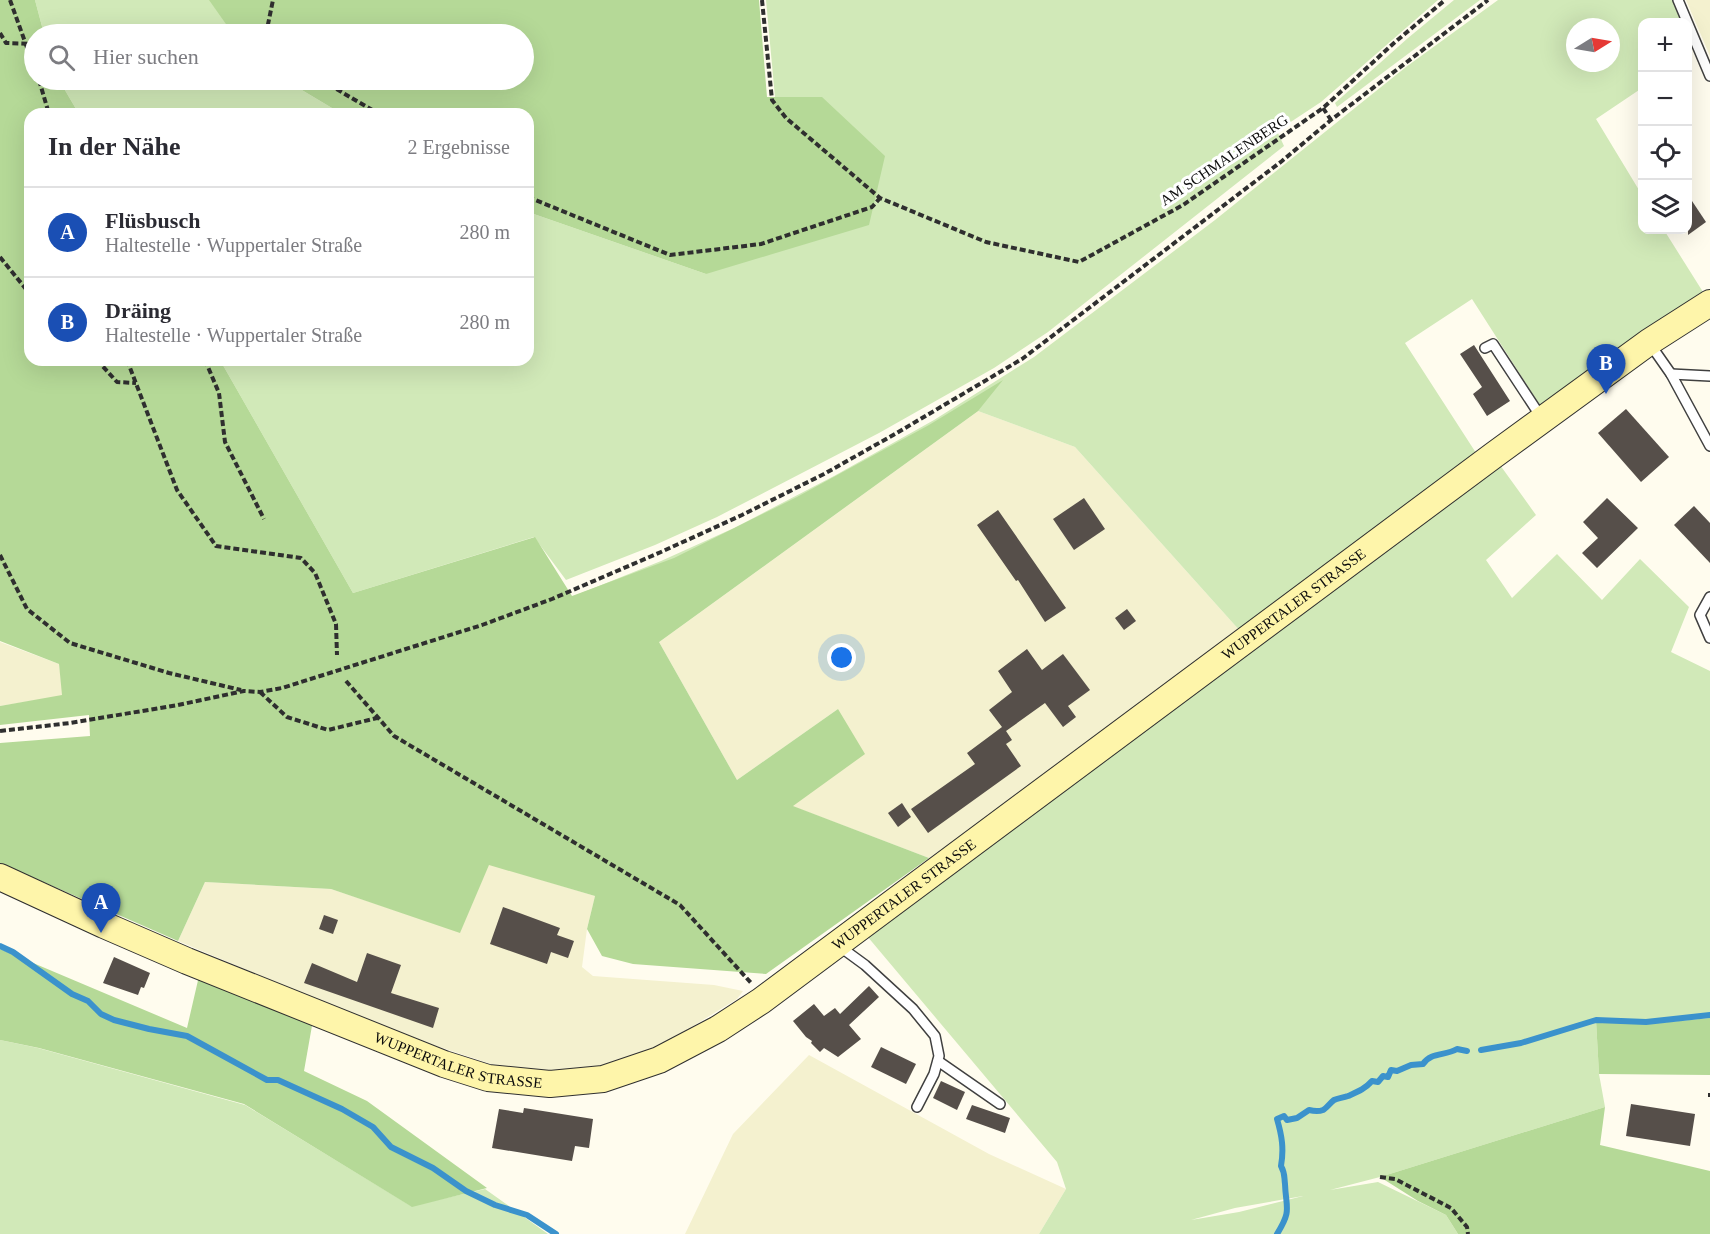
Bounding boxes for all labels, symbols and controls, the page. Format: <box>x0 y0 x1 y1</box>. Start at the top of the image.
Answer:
north arrow <box>1566 18 1620 72</box>
map controls <box>1638 18 1692 234</box>
button: + <box>1638 18 1692 72</box>
search box <box>24 24 534 90</box>
icon: search <box>45 41 78 74</box>
text: Hier suchen <box>93 44 199 69</box>
button: − <box>1638 72 1692 126</box>
street label: AM SCHMALENBERG <box>1157 111 1291 209</box>
button: locate <box>1638 126 1692 180</box>
text: In der Nähe <box>48 132 180 161</box>
text: 2 Ergebnisse <box>408 136 510 158</box>
button: layers <box>1638 180 1692 234</box>
text: Flüsbusch <box>105 208 200 233</box>
text: A <box>60 221 75 243</box>
text: 280 m <box>459 221 510 243</box>
text: Haltestelle · Wuppertaler Straße <box>105 234 362 256</box>
text: Dräing <box>105 298 171 323</box>
text: B <box>61 311 74 333</box>
text: 280 m <box>459 311 510 333</box>
text: Haltestelle · Wuppertaler Straße <box>105 324 362 346</box>
pin: B <box>1586 344 1626 394</box>
street label: WUPPERTALER STRASSE <box>1219 545 1369 663</box>
your location <box>827 643 856 672</box>
street label: WUPPERTALER STRASSE <box>829 836 979 953</box>
pin: A <box>82 884 120 933</box>
street label: WUPPERTALER STRASSE <box>372 1029 543 1091</box>

